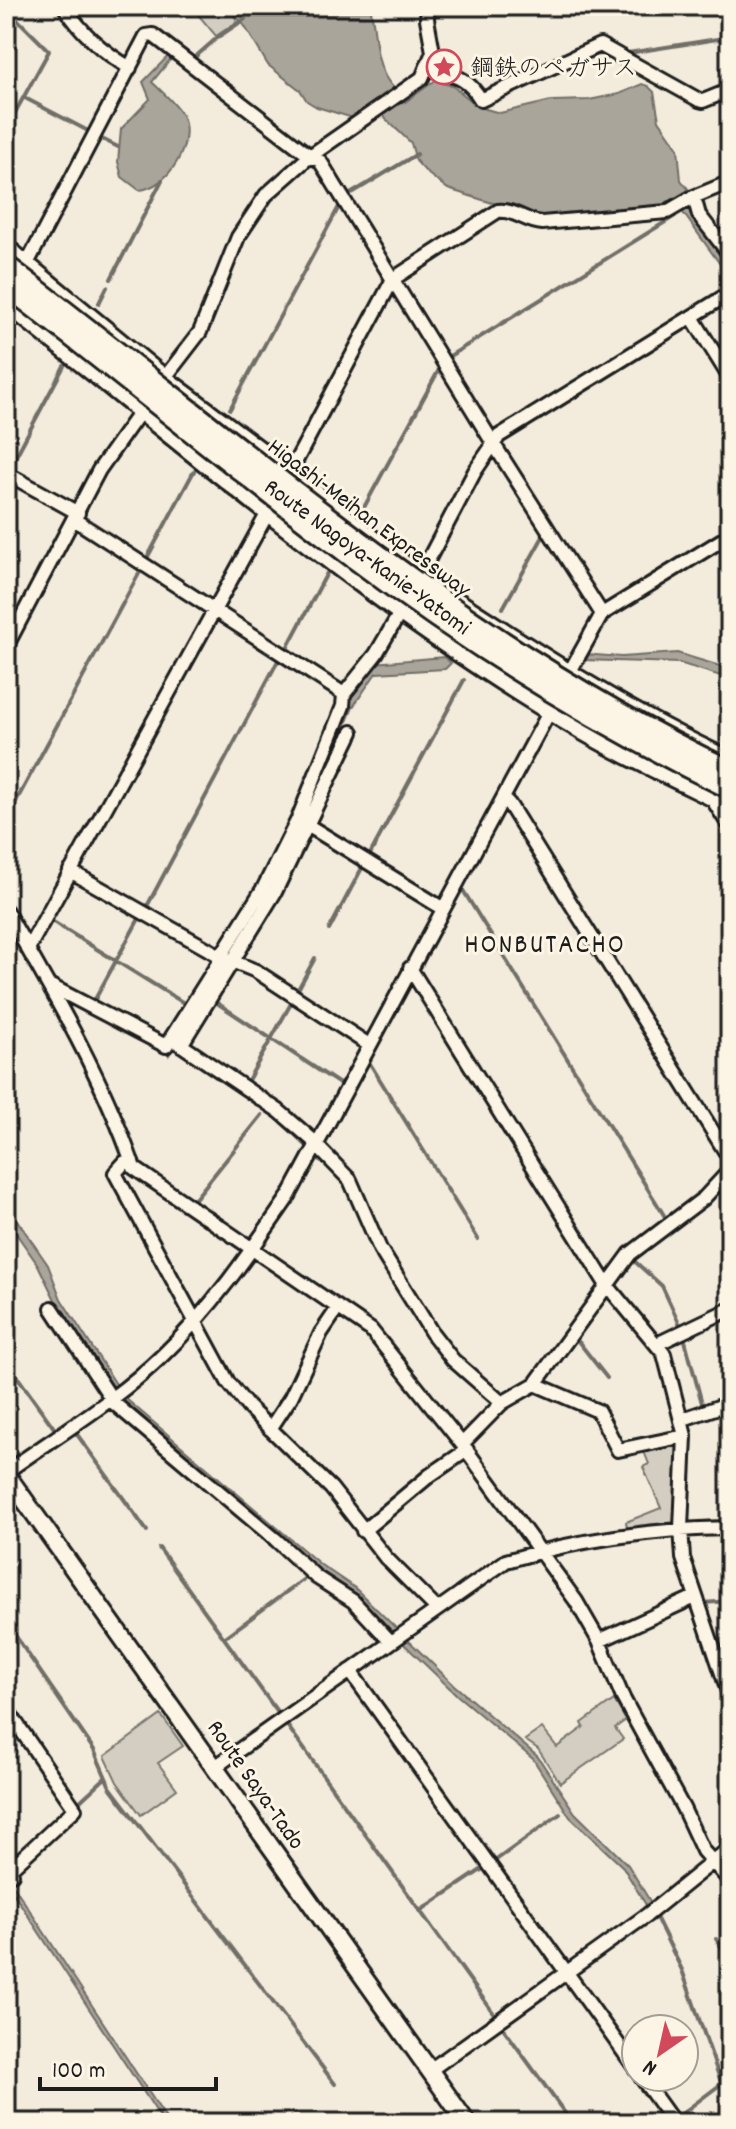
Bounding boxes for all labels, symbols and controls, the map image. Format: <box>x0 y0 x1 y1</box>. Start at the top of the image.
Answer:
place icon: 鋼鉄のペガサス <box>425 48 463 86</box>
place label: 鋼鉄のペガサス <box>470 53 637 87</box>
street label: Higashi-Meihan Expressway <box>259 432 478 608</box>
street label: Route Nagoya-Kanie-Yatomi <box>256 472 477 645</box>
district label: HONBUTACHO <box>464 927 626 967</box>
street label: Route Saya-Tado <box>197 1714 312 1858</box>
north arrow <box>620 2013 700 2093</box>
scale bar <box>40 2041 216 2091</box>
text: N <box>637 2051 664 2083</box>
text: 100 m <box>52 2055 105 2089</box>

